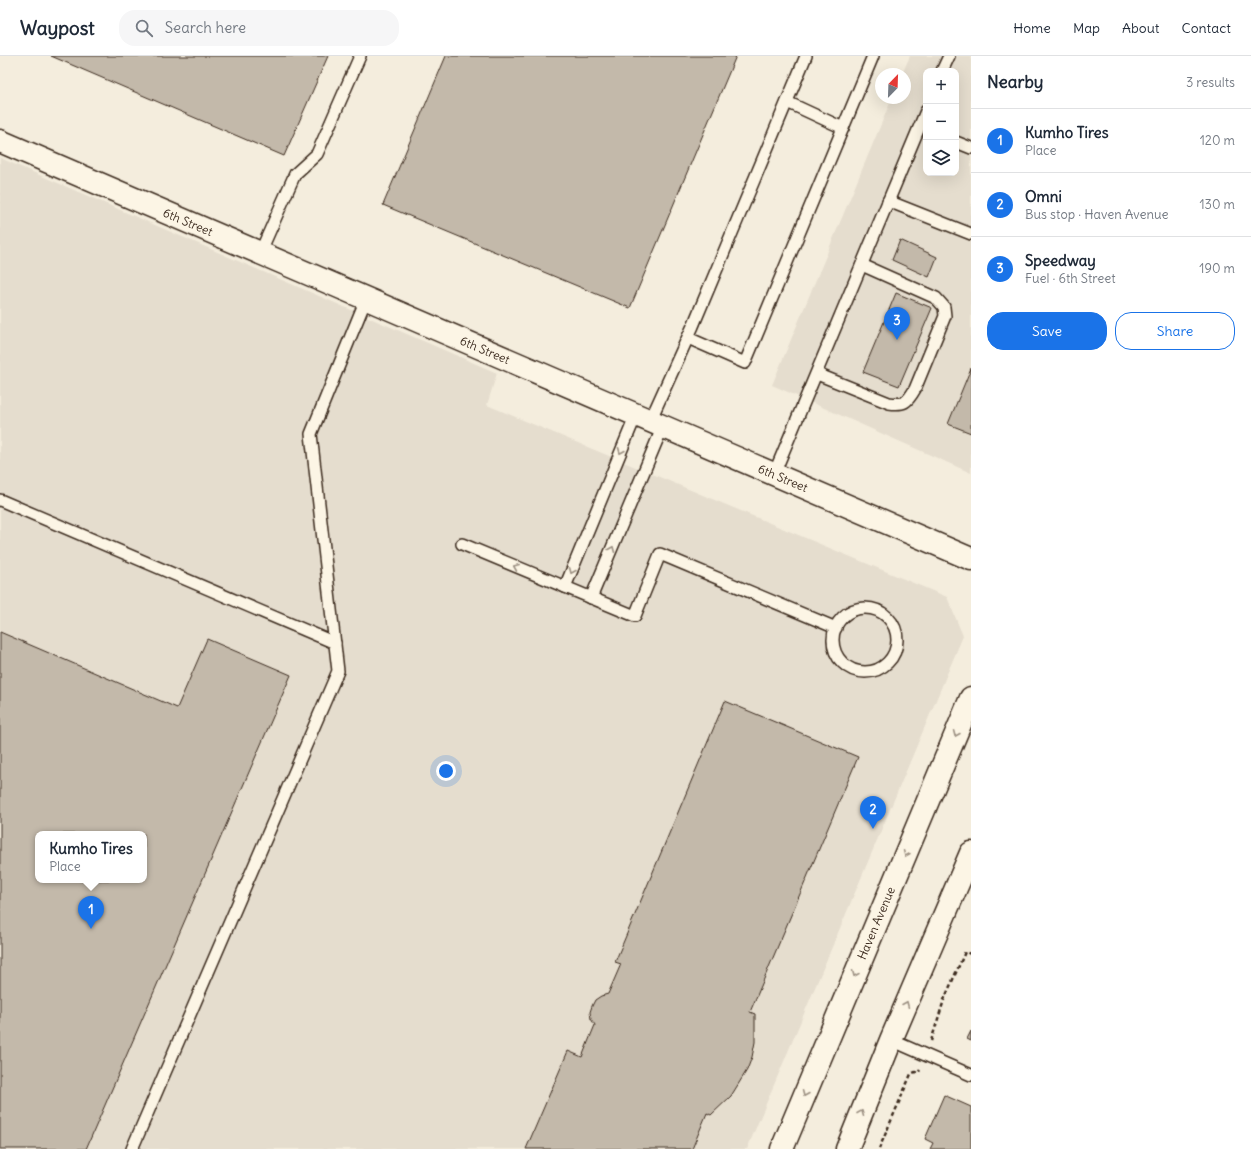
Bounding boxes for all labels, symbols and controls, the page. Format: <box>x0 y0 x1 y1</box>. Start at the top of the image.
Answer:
search box <box>119 10 399 46</box>
text: Waypost <box>20 16 95 40</box>
icon: search <box>133 17 155 39</box>
text: Search here <box>165 18 246 37</box>
text: Home <box>1013 19 1051 37</box>
text: Map <box>1073 19 1100 37</box>
text: About <box>1122 19 1160 37</box>
text: Contact <box>1182 19 1231 37</box>
north arrow <box>875 68 911 104</box>
map controls <box>923 68 959 176</box>
button: + <box>923 68 959 104</box>
text: Nearby <box>987 71 1043 93</box>
text: 3 results <box>1186 74 1235 91</box>
button: − <box>923 104 959 140</box>
text: Kumho Tires <box>1025 123 1108 142</box>
text: 1 <box>997 132 1003 149</box>
text: 120 m <box>1200 132 1235 149</box>
button: layers <box>923 140 959 176</box>
text: Place <box>1025 142 1056 159</box>
text: Omni <box>1025 187 1062 206</box>
text: 2 <box>996 196 1004 213</box>
text: 130 m <box>1199 196 1235 213</box>
street label: 6th Street <box>161 205 215 239</box>
text: Bus stop · Haven Avenue <box>1025 206 1168 223</box>
text: Speedway <box>1025 251 1096 270</box>
text: 3 <box>996 260 1004 277</box>
text: 190 m <box>1199 260 1235 277</box>
text: Fuel · 6th Street <box>1025 270 1116 287</box>
pin: 3 <box>884 307 910 340</box>
button: Save <box>987 312 1107 350</box>
button: Share <box>1115 312 1235 350</box>
street label: 6th Street <box>458 333 512 367</box>
one-way arrow <box>618 447 626 454</box>
street label: 6th Street <box>756 461 810 495</box>
one-way arrow <box>607 546 615 553</box>
one-way arrow <box>513 563 520 571</box>
one-way arrow <box>568 567 576 574</box>
one-way arrow <box>953 730 961 737</box>
your location <box>436 761 456 781</box>
pin: 2 <box>860 796 886 829</box>
popup <box>35 831 147 883</box>
text: Kumho Tires <box>49 839 133 858</box>
one-way arrow <box>902 850 910 857</box>
text: Place <box>49 858 81 875</box>
street label: Haven Avenue <box>854 884 898 962</box>
pin: 1 <box>78 896 104 929</box>
one-way arrow <box>852 970 860 977</box>
one-way arrow <box>902 1001 910 1008</box>
one-way arrow <box>802 1089 810 1097</box>
one-way arrow <box>857 1109 865 1116</box>

